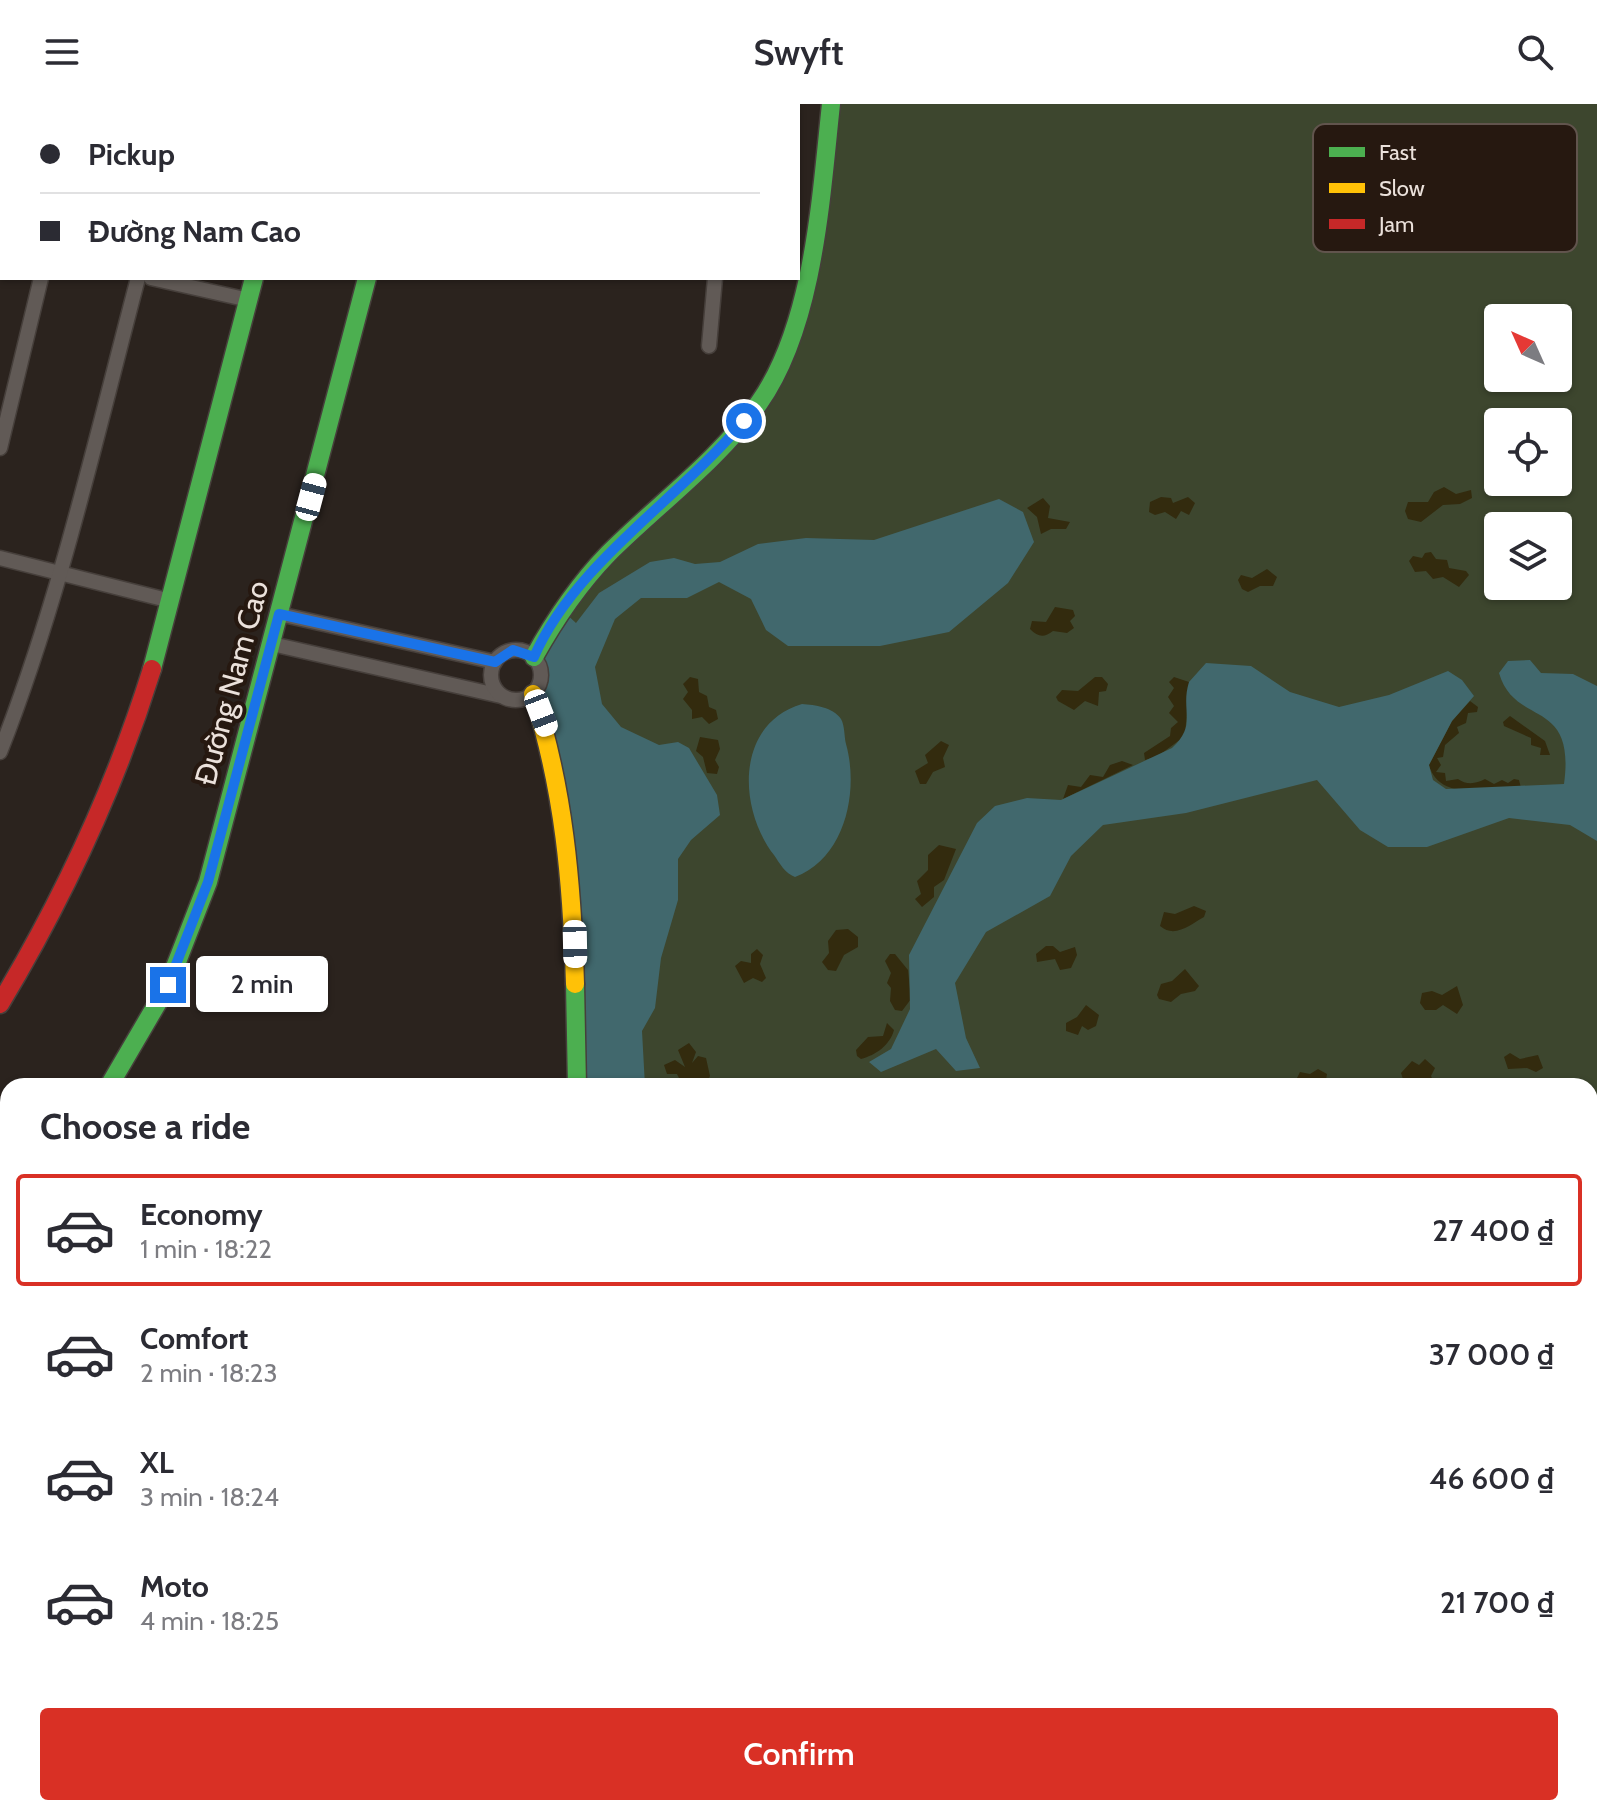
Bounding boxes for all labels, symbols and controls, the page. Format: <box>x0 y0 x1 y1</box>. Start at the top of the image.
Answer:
icon: menu <box>40 30 84 74</box>
text: Swyft <box>753 30 844 74</box>
icon: search <box>1513 30 1557 74</box>
legend <box>1313 124 1577 252</box>
text: Pickup <box>88 136 175 173</box>
text: Fast <box>1379 139 1417 166</box>
text: Slow <box>1379 175 1425 202</box>
text: Jam <box>1378 211 1414 238</box>
text: Đường Nam Cao <box>88 213 301 250</box>
north arrow <box>1484 304 1572 392</box>
map controls <box>1484 304 1572 600</box>
route start <box>726 403 762 439</box>
button: locate <box>1484 408 1572 496</box>
car <box>293 471 329 523</box>
button: layers <box>1484 512 1572 600</box>
street label: Đường Nam Cao <box>186 577 277 789</box>
car <box>521 686 561 740</box>
car <box>563 920 587 968</box>
callout: 2 min <box>196 957 328 1013</box>
route end <box>150 967 186 1003</box>
text: 2 min <box>231 968 293 1000</box>
text: Choose a ride <box>40 1104 250 1148</box>
icon: car <box>44 1194 116 1266</box>
text: Economy <box>140 1196 263 1233</box>
text: 27 400 ₫ <box>1432 1212 1554 1249</box>
text: 1 min · 18:22 <box>140 1233 272 1265</box>
icon: car <box>44 1318 116 1390</box>
text: Comfort <box>140 1320 248 1357</box>
text: 37 000 ₫ <box>1429 1336 1554 1373</box>
text: 2 min · 18:23 <box>140 1357 278 1389</box>
icon: car <box>44 1442 116 1514</box>
text: XL <box>140 1444 174 1481</box>
text: 46 600 ₫ <box>1429 1460 1554 1497</box>
text: 3 min · 18:24 <box>140 1481 279 1513</box>
icon: car <box>44 1566 116 1638</box>
text: Moto <box>140 1568 209 1605</box>
text: 21 700 ₫ <box>1440 1584 1554 1621</box>
text: 4 min · 18:25 <box>140 1605 279 1637</box>
button: Confirm <box>40 1708 1558 1800</box>

